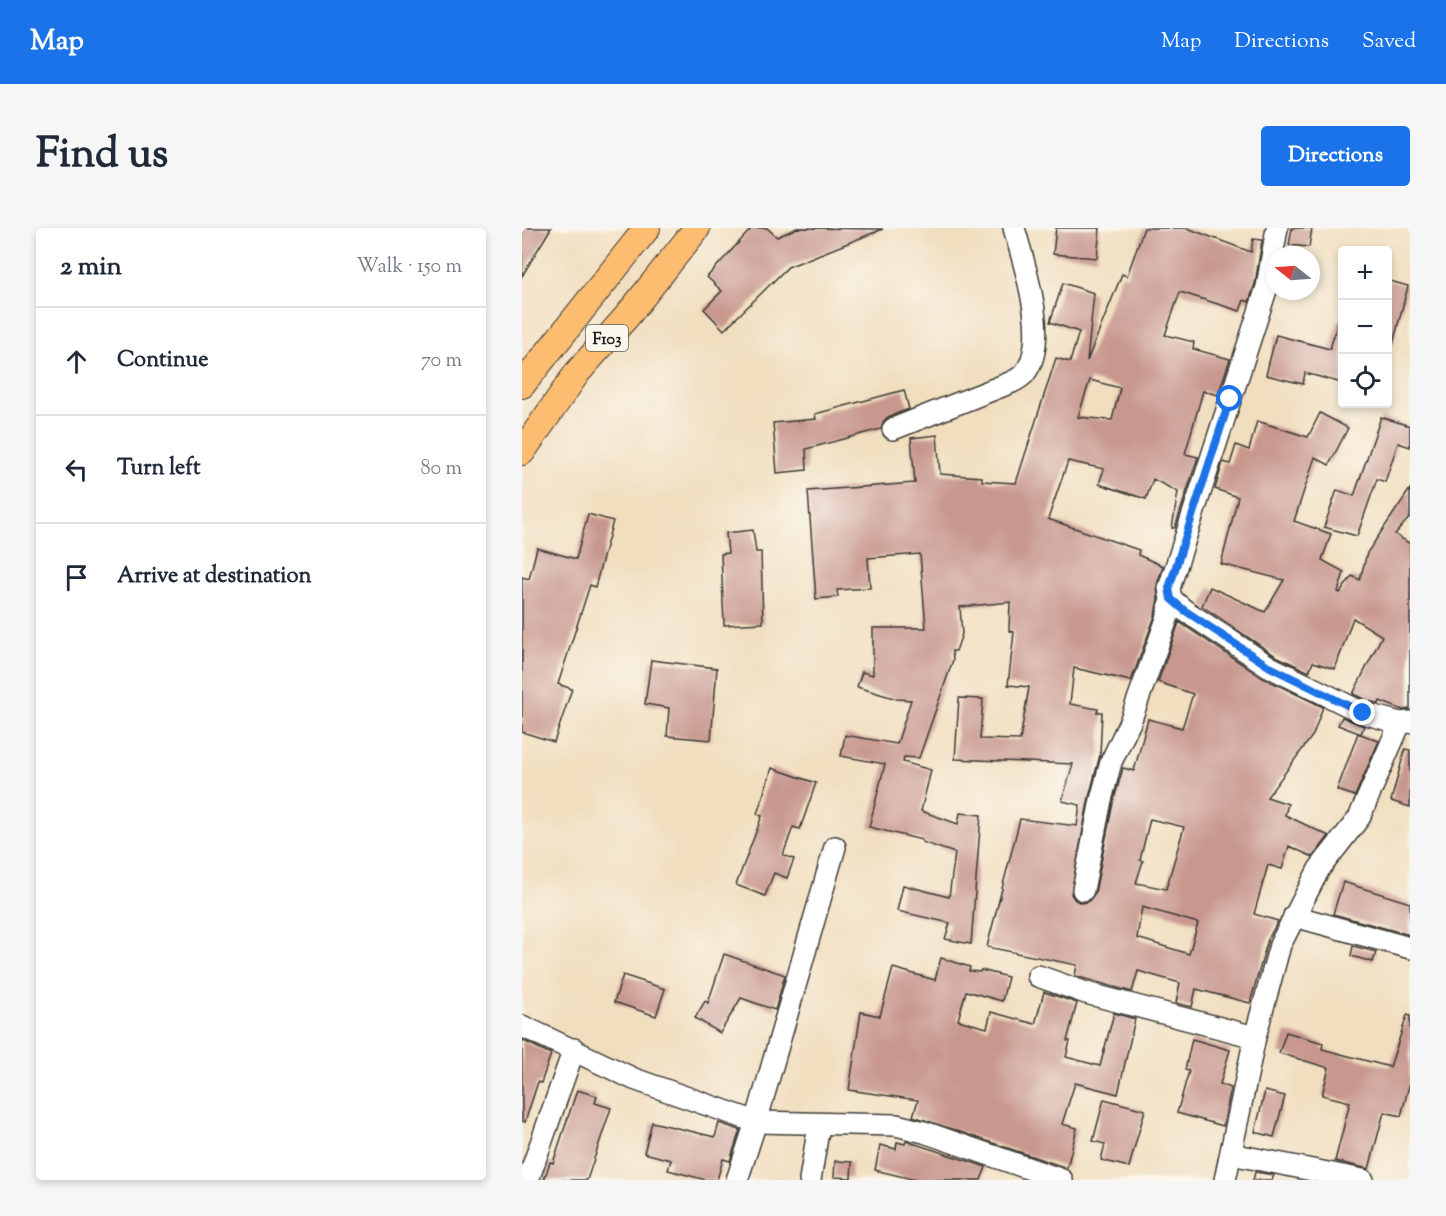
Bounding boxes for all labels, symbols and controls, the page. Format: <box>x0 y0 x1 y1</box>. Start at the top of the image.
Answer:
text: Map <box>30 22 84 62</box>
text: Map <box>1161 27 1201 57</box>
text: Directions <box>1234 27 1329 57</box>
text: Saved <box>1362 27 1416 57</box>
text: Find us <box>36 126 168 186</box>
button: Directions <box>1261 126 1410 186</box>
north arrow <box>1266 246 1320 300</box>
map controls <box>1338 246 1392 408</box>
button: + <box>1338 246 1392 300</box>
text: 2 min <box>60 249 122 286</box>
text: Walk · 150 m <box>356 253 462 282</box>
button: − <box>1338 300 1392 354</box>
road number: F103 <box>586 325 628 351</box>
icon: ahead <box>60 345 93 378</box>
text: Continue <box>117 345 208 377</box>
text: 70 m <box>421 347 462 376</box>
button: locate <box>1338 354 1392 408</box>
route start <box>1216 385 1242 411</box>
icon: left <box>60 453 93 486</box>
text: Turn left <box>117 453 200 485</box>
text: 80 m <box>421 455 462 484</box>
icon: arrive <box>60 561 93 594</box>
text: Arrive at destination <box>117 561 312 593</box>
route end <box>1349 699 1375 725</box>

